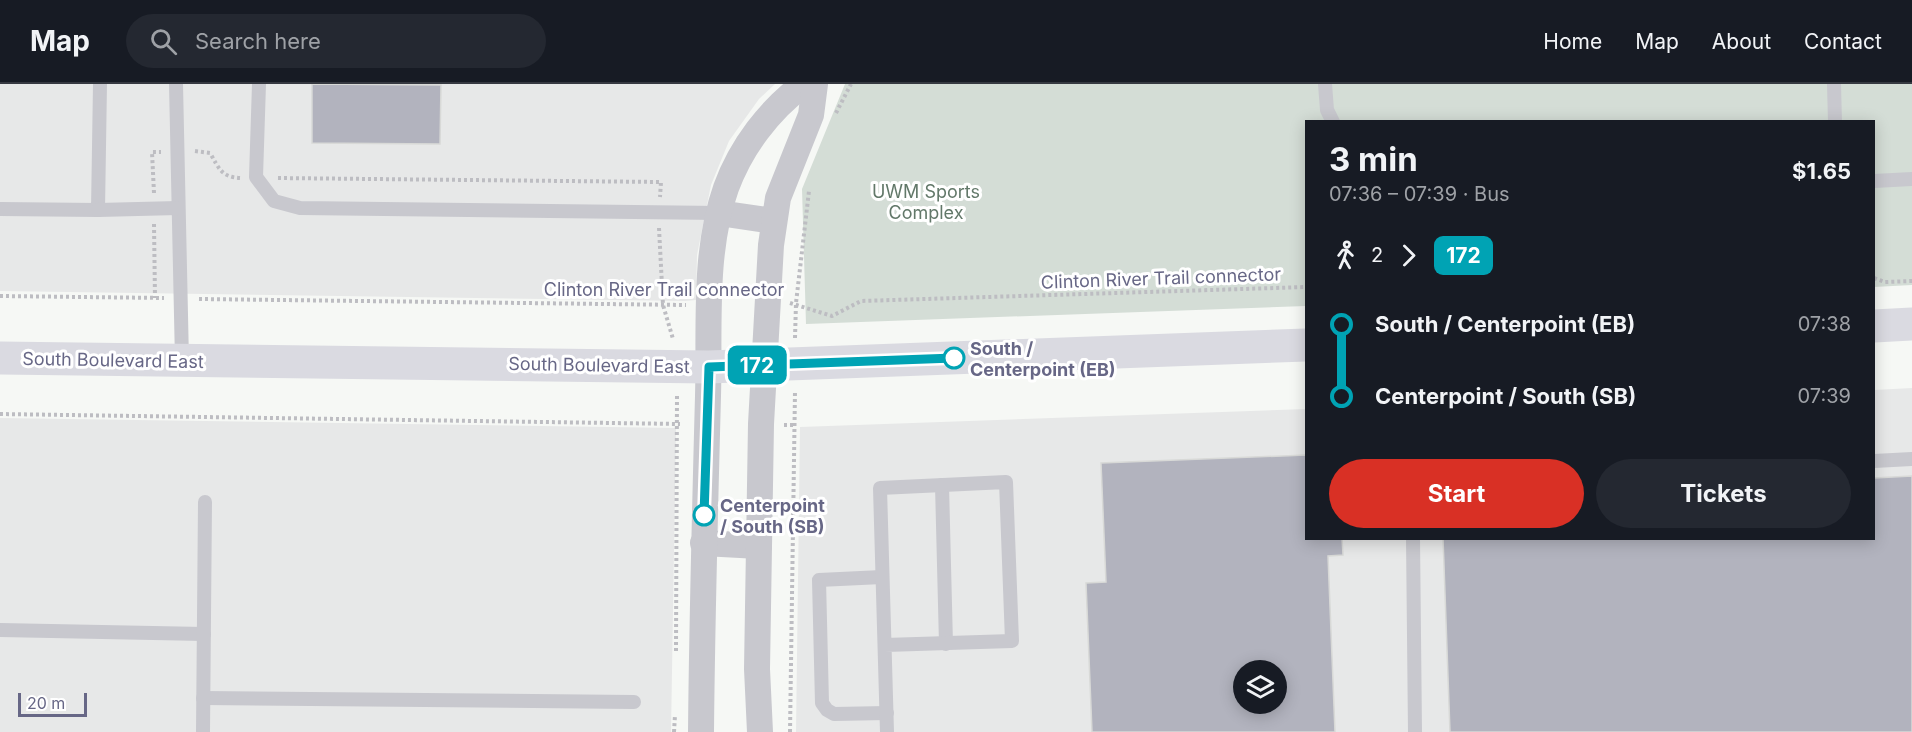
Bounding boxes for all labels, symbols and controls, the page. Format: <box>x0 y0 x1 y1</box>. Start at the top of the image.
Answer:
search box <box>126 14 546 68</box>
text: Map <box>30 24 90 58</box>
icon: search <box>147 25 180 58</box>
text: Search here <box>195 28 321 54</box>
text: Home <box>1543 29 1602 54</box>
text: Map <box>1635 29 1679 54</box>
text: About <box>1712 29 1771 54</box>
text: Contact <box>1804 29 1882 54</box>
text: 3 min <box>1329 139 1418 179</box>
text: $1.65 <box>1792 158 1851 184</box>
park label: UWM Sports Complex <box>872 181 980 223</box>
text: 07:36 – 07:39 · Bus <box>1329 182 1510 206</box>
icon: walk <box>1329 239 1362 272</box>
icon: forward <box>1392 239 1425 272</box>
text: 2 <box>1371 243 1383 267</box>
text: 172 <box>1446 243 1481 268</box>
street label: Clinton River Trail connector <box>1040 263 1282 293</box>
street label: Clinton River Trail connector <box>544 279 784 300</box>
text: South / Centerpoint (EB) <box>1375 311 1635 337</box>
text: 07:38 <box>1798 312 1851 336</box>
place label: South / Centerpoint (EB) <box>970 338 1116 380</box>
line badge: 172 <box>722 346 792 384</box>
marker: South / Centerpoint (EB) <box>943 347 965 369</box>
street label: South Boulevard East <box>22 348 204 372</box>
street label: South Boulevard East <box>508 353 690 377</box>
text: 172 <box>740 353 774 378</box>
text: Centerpoint / South (SB) <box>1375 383 1636 409</box>
text: 07:39 <box>1798 384 1851 408</box>
button: Start <box>1329 459 1584 528</box>
button: Tickets <box>1596 459 1851 528</box>
place label: Centerpoint / South (SB) <box>720 495 825 537</box>
marker: Centerpoint / South (SB) <box>693 504 715 526</box>
map controls <box>1233 660 1287 714</box>
button: layers <box>1233 660 1287 714</box>
scale bar <box>18 690 87 718</box>
text: 20 m <box>27 693 65 713</box>

